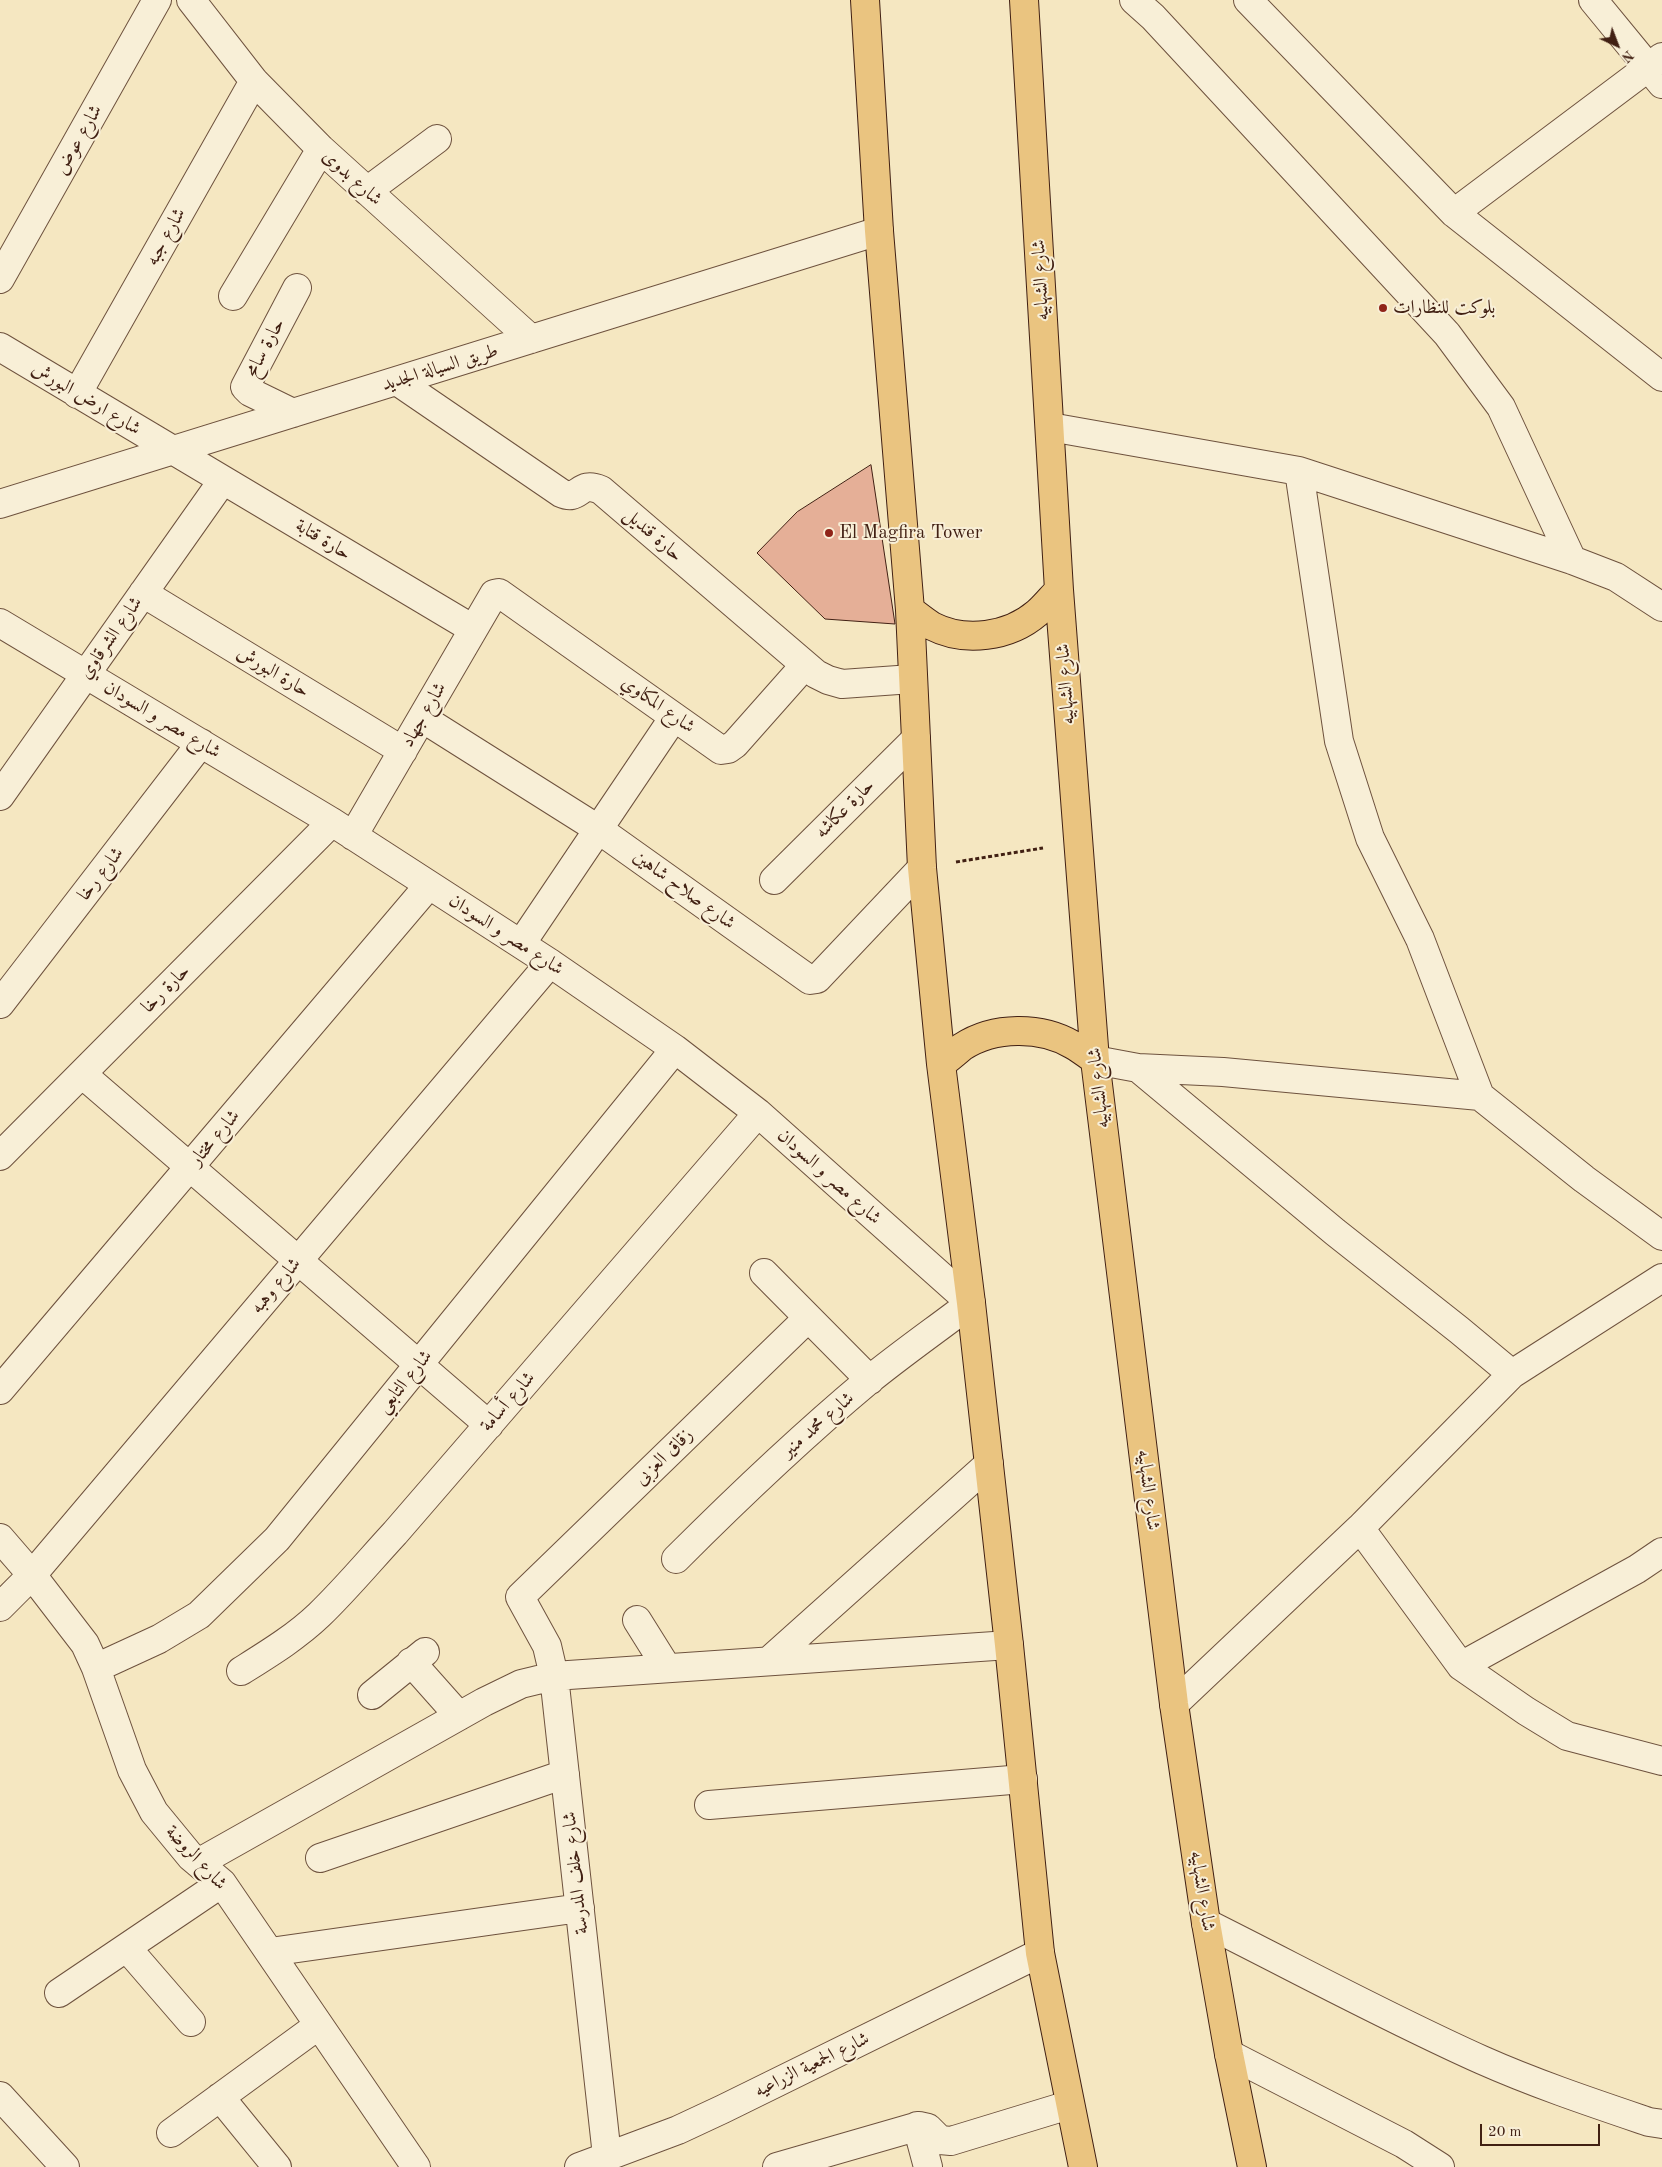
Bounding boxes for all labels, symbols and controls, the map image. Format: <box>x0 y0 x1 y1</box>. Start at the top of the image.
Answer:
north arrow <box>1592 20 1642 70</box>
text: N <box>1619 47 1636 65</box>
street label: شارع عوض <box>50 101 108 179</box>
street label: شارع بدوى <box>317 145 387 211</box>
street label: شارع جبه <box>141 204 191 270</box>
street label: شارع الشهابيه <box>1027 239 1055 321</box>
place label: بلوكت للنظارات <box>1393 297 1495 319</box>
marker: بلوكت للنظارات <box>1377 302 1389 314</box>
street label: حارة سامح <box>240 315 290 381</box>
street label: طريق السيالة الجديد <box>379 339 501 397</box>
street label: شارع ارض البورش <box>27 357 145 441</box>
street label: حارة قنديل <box>619 503 687 567</box>
street label: حارة قتابة <box>291 514 355 566</box>
place label: El Magfira Tower <box>839 522 982 544</box>
marker: El Magfira Tower <box>823 527 835 539</box>
street label: شارع الشرقاوي <box>74 592 148 684</box>
street label: حارة البورش <box>232 641 314 703</box>
street label: شارع الشهابيه <box>1052 643 1080 725</box>
street label: شارع المكاوي <box>617 671 699 739</box>
street label: شارع مصر و السودان <box>99 676 225 764</box>
street label: شارع جهاد <box>396 679 452 751</box>
street label: حارة عكاشه <box>810 774 880 844</box>
street label: شارع رخا <box>73 843 129 905</box>
street label: شارع صلاح شاهين <box>628 845 740 935</box>
street label: شارع مصر و السودان <box>444 889 568 981</box>
street label: حارة رخا <box>137 960 195 1018</box>
street label: شارع الشهابيه <box>1083 1046 1115 1130</box>
street label: شارع مختار <box>185 1105 245 1171</box>
street label: شارع مصر و السودان <box>772 1124 886 1230</box>
street label: شارع وهبه <box>246 1253 306 1319</box>
street label: شارع التابعي <box>373 1346 437 1418</box>
street label: شارع أسامة <box>476 1367 540 1437</box>
street label: شارع محمد منير <box>777 1387 859 1463</box>
street label: زقاق العزبى <box>630 1424 698 1490</box>
street label: شارع الشهابيه <box>1132 1448 1164 1532</box>
street label: شارع خلف المدرسة <box>558 1810 594 1936</box>
street label: شارع الروضة <box>160 1821 232 1895</box>
street label: شارع الشهابيه <box>1184 1849 1220 1933</box>
street label: شارع الجمعية الزراعيه <box>751 2027 873 2103</box>
scale bar <box>1482 2114 1602 2146</box>
text: 20 m <box>1488 2125 1522 2140</box>

